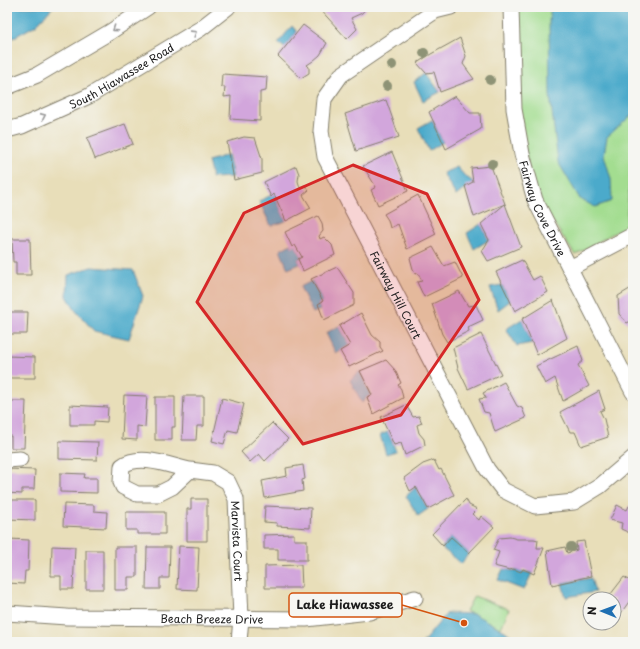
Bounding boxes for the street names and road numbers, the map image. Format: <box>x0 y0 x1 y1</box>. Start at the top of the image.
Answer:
street label: South Hiawassee Road <box>66 38 177 112</box>
street label: Fairway Cove Drive <box>516 158 571 259</box>
street label: Fairway Hill Court <box>366 247 427 342</box>
street label: Marvista Court <box>228 500 248 582</box>
street label: Beach Breeze Drive <box>160 609 264 627</box>

